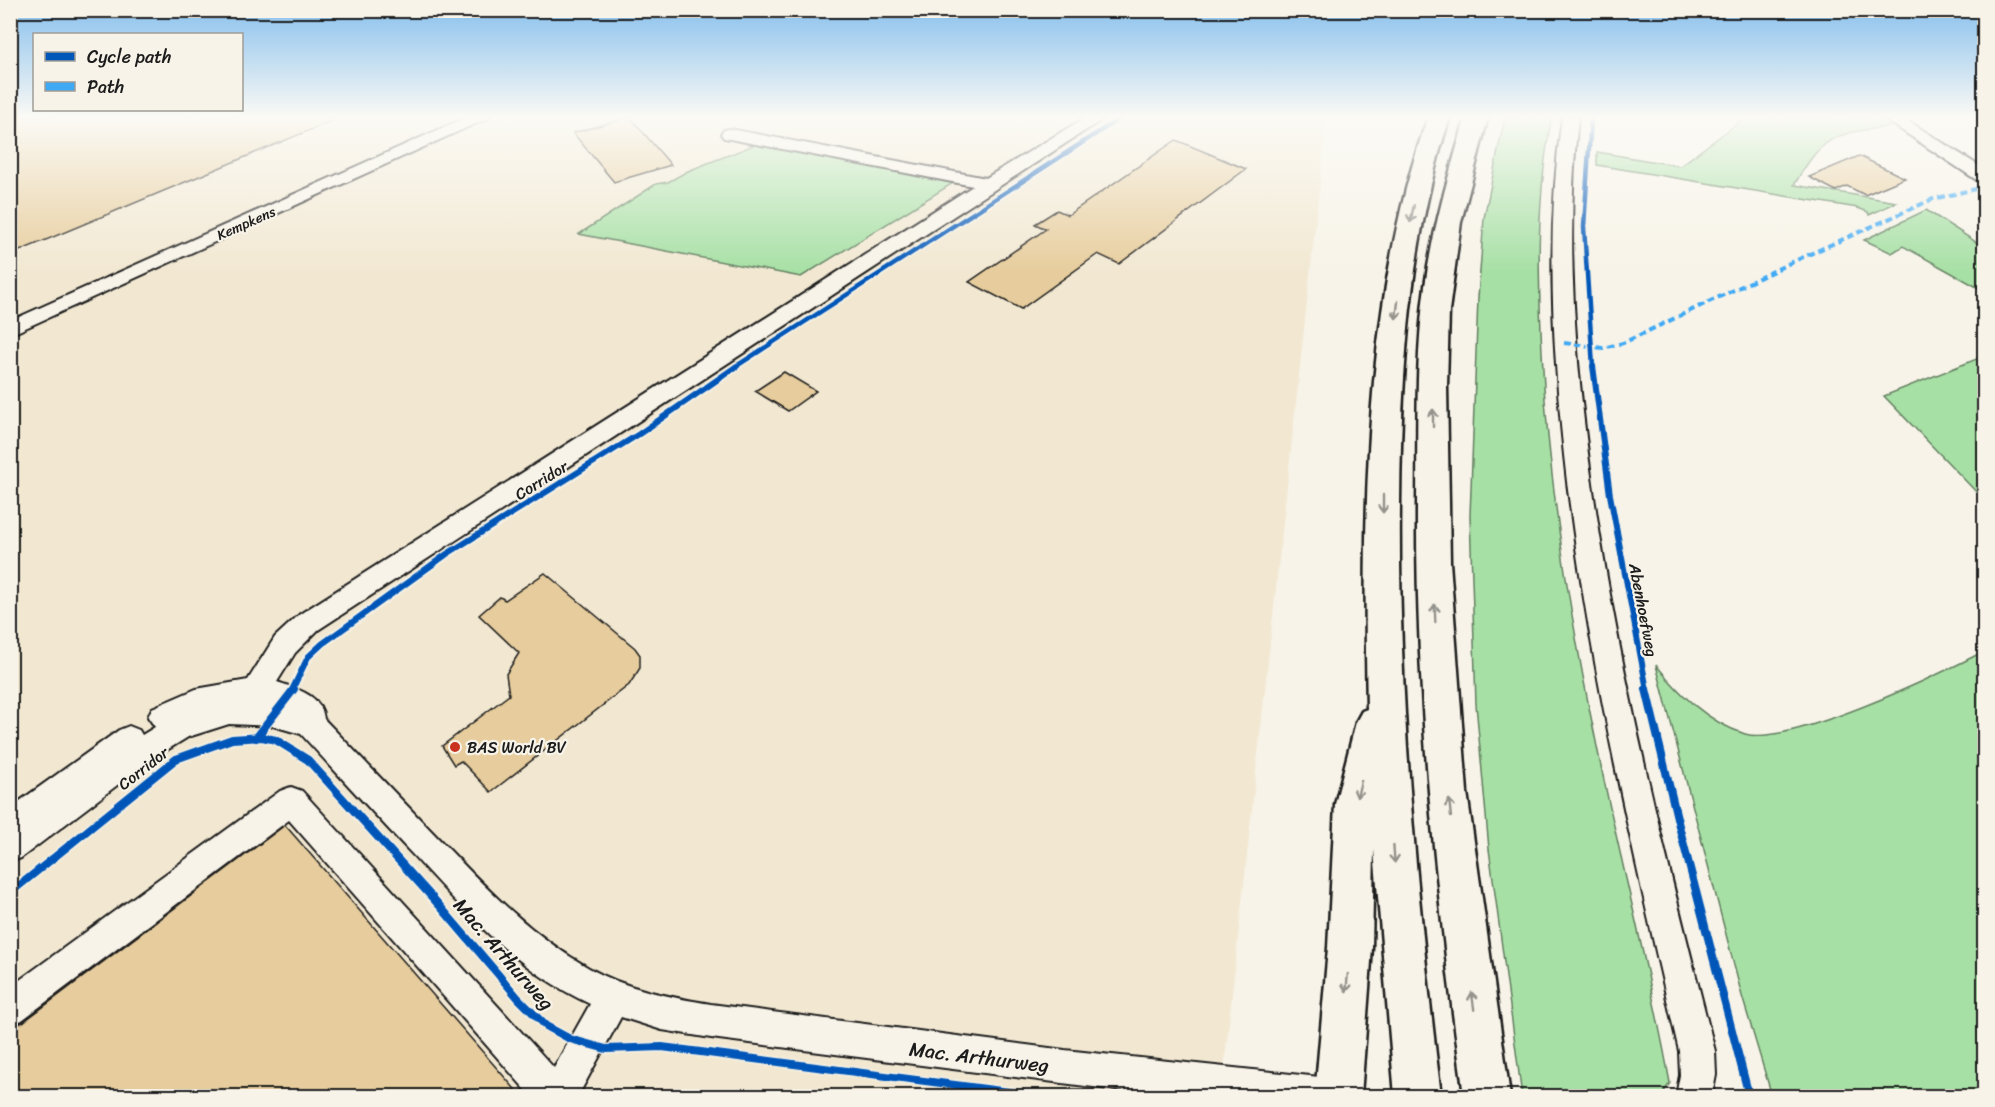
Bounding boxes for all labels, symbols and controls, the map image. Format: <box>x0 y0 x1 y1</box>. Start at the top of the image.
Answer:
legend <box>33 33 243 111</box>
text: Cycle path <box>87 41 171 73</box>
text: Path <box>87 71 124 103</box>
street label: Kempkens <box>213 199 280 248</box>
one-way arrow <box>1406 204 1418 223</box>
one-way arrow <box>1391 300 1402 320</box>
one-way arrow <box>1427 409 1439 429</box>
street label: Corridor <box>509 452 575 508</box>
one-way arrow <box>1377 494 1389 514</box>
street label: Abenhoefweg <box>1620 560 1667 659</box>
one-way arrow <box>1430 604 1441 624</box>
place label: BAS World BV <box>467 733 567 762</box>
street label: Corridor <box>111 738 176 798</box>
marker: BAS World BV <box>448 740 462 754</box>
one-way arrow <box>1352 779 1364 798</box>
one-way arrow <box>1444 798 1455 818</box>
one-way arrow <box>1389 844 1400 864</box>
street label: Mac. Arthurweg <box>444 890 563 1019</box>
one-way arrow <box>1341 972 1352 992</box>
one-way arrow <box>1467 992 1478 1012</box>
street label: Mac. Arthurweg <box>907 1032 1051 1083</box>

